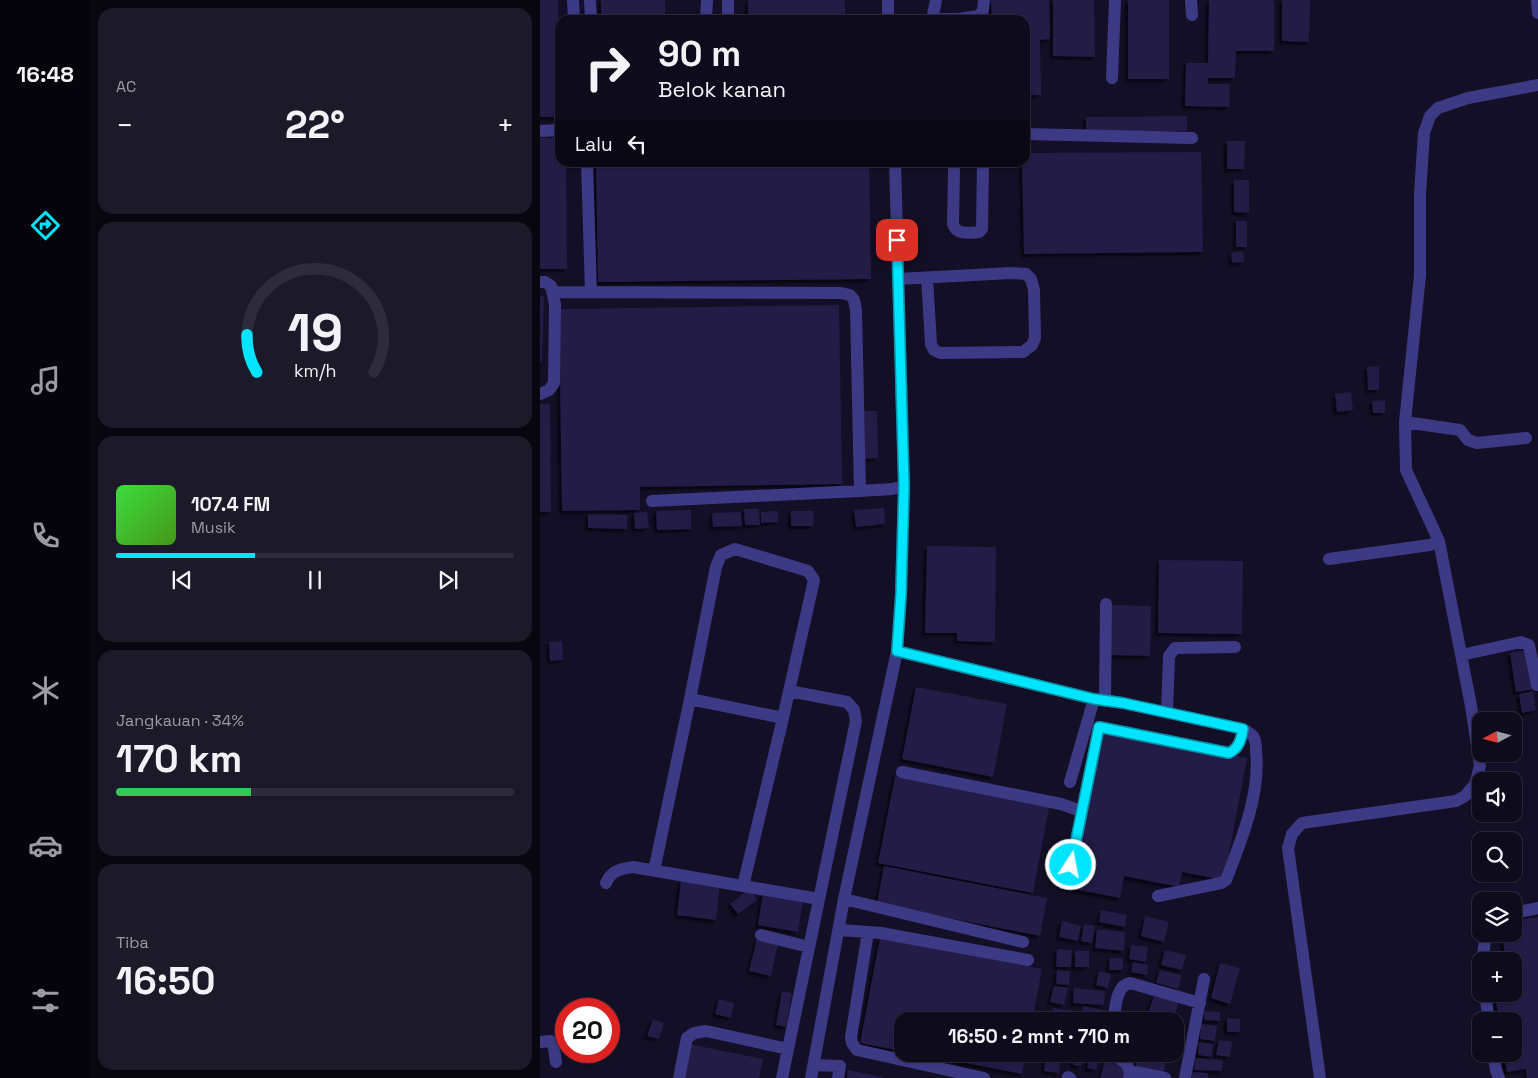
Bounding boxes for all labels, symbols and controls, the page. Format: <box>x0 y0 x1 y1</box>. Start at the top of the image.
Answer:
text: 90 m <box>658 32 741 76</box>
icon: right <box>575 35 640 100</box>
text: 16:48 <box>16 60 74 88</box>
text: Belok kanan <box>658 75 786 103</box>
text: AC <box>116 76 136 97</box>
text: 22° <box>285 101 345 149</box>
text: − <box>116 107 133 143</box>
text: + <box>497 107 514 143</box>
icon: left <box>623 130 651 158</box>
text: Lalu <box>575 132 613 157</box>
icon: directions <box>28 208 63 243</box>
pin <box>876 219 918 261</box>
icon: arrive <box>883 226 911 254</box>
text: 19 <box>287 300 343 366</box>
text: km/h <box>294 359 336 382</box>
icon: music <box>28 363 63 398</box>
text: 107.4 FM <box>191 492 270 517</box>
text: Musik <box>191 517 236 538</box>
icon: phone <box>28 518 63 553</box>
icon: previous <box>168 566 196 594</box>
icon: pause <box>301 566 329 594</box>
icon: next <box>434 566 462 594</box>
icon: climate <box>28 673 63 708</box>
text: Jangkauan · 34% <box>116 710 244 731</box>
north arrow <box>1472 712 1522 762</box>
map controls <box>1472 712 1522 1062</box>
text: 170 km <box>116 735 242 783</box>
button: sound <box>1472 772 1522 822</box>
icon: car <box>28 828 63 863</box>
button: search <box>1472 832 1522 882</box>
position arrow <box>1044 838 1096 890</box>
button: layers <box>1472 892 1522 942</box>
text: Tiba <box>116 932 149 953</box>
button: + <box>1472 952 1522 1002</box>
text: 16:50 <box>116 957 215 1005</box>
icon: filters <box>28 983 63 1018</box>
speed limit sign: 20 <box>555 998 620 1063</box>
button: − <box>1472 1012 1522 1062</box>
text: 16:50 · 2 mnt · 710 m <box>948 1024 1130 1049</box>

